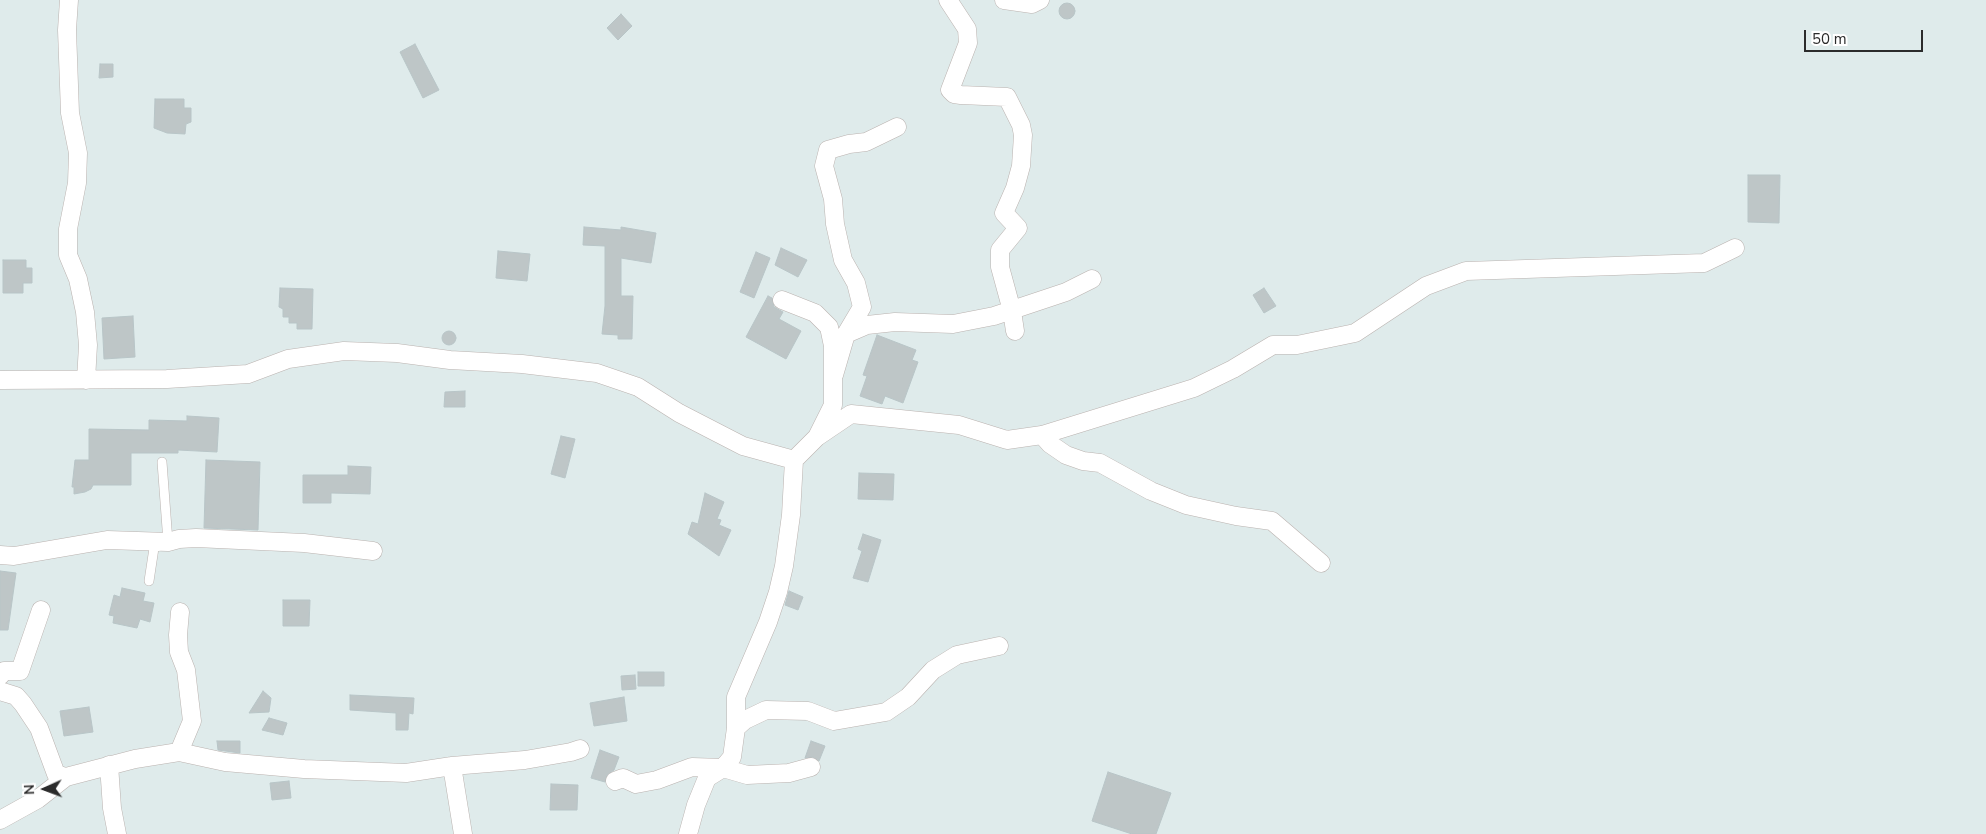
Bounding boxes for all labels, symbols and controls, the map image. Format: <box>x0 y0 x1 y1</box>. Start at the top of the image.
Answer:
scale bar <box>1806 20 1925 52</box>
text: 50 m <box>1812 29 1847 49</box>
north arrow <box>20 764 70 814</box>
text: N <box>20 784 39 795</box>

